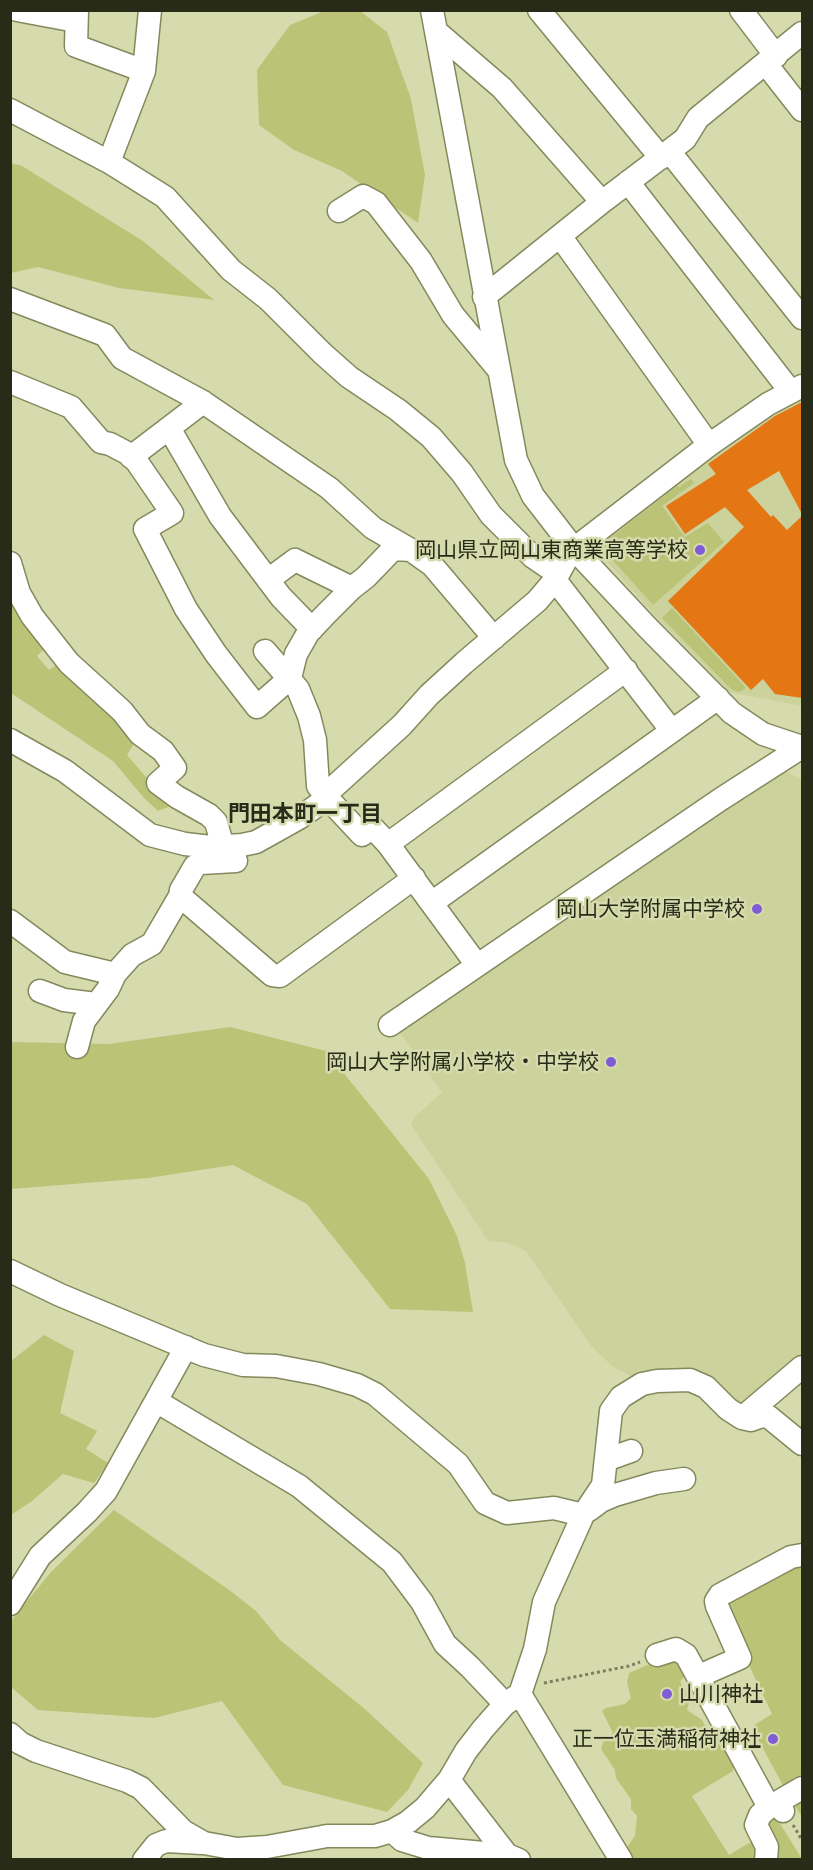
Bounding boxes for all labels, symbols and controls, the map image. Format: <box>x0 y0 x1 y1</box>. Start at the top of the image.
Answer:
place label: 岡山県立岡山東商業高等学校 <box>415 537 688 563</box>
marker: 岡山県立岡山東商業高等学校 <box>693 543 707 557</box>
district label: 門田本町一丁目 <box>228 801 382 827</box>
place label: 岡山大学附属中学校 <box>556 896 745 922</box>
marker: 岡山大学附属中学校 <box>750 902 764 916</box>
place label: 岡山大学附属小学校・中学校 <box>326 1049 599 1075</box>
marker: 岡山大学附属小学校・中学校 <box>604 1055 618 1069</box>
place label: 山川神社 <box>679 1681 763 1707</box>
marker: 山川神社 <box>660 1687 674 1701</box>
place label: 正一位玉満稲荷神社 <box>572 1726 761 1752</box>
marker: 正一位玉満稲荷神社 <box>766 1732 780 1746</box>

